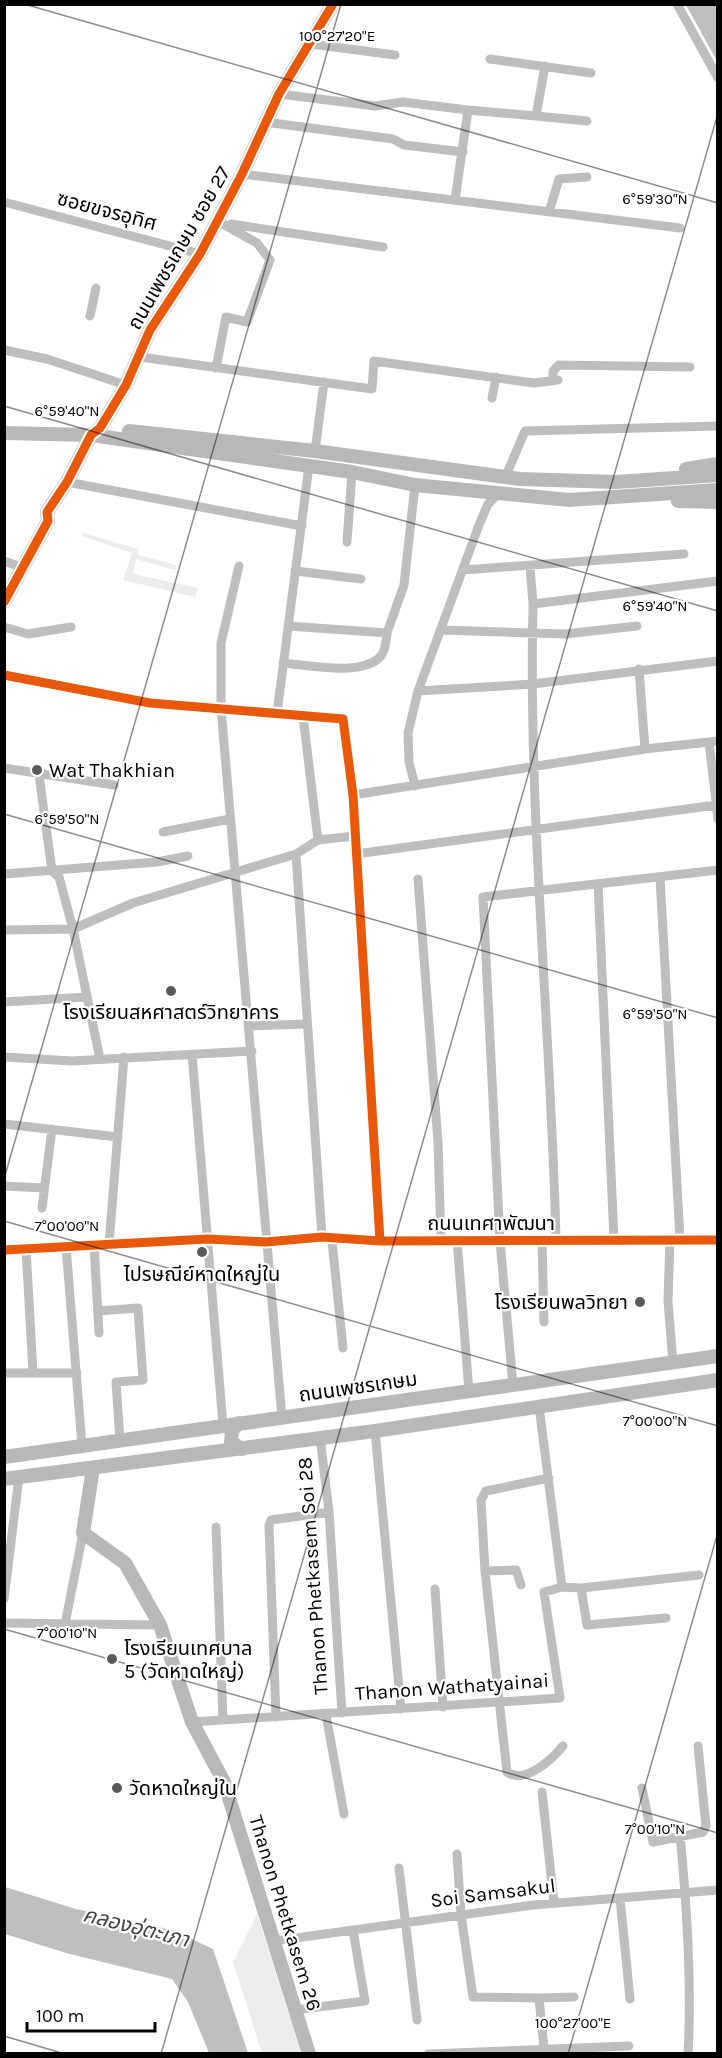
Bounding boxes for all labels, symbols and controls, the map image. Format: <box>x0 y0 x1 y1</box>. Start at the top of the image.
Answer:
text: 100°27'20"E <box>299 27 375 45</box>
street label: ถนนเพชรเกษม ซอย 27 <box>123 162 235 334</box>
street label: ซอยขจรอุทิศ <box>55 187 159 235</box>
text: 6°59'30"N <box>622 190 688 208</box>
text: 6°59'40"N <box>34 402 100 420</box>
text: 6°59'40"N <box>622 597 688 615</box>
place label: Wat Thakhian <box>49 759 175 782</box>
marker: Wat Thakhian <box>30 763 44 777</box>
text: 6°59'50"N <box>34 810 100 828</box>
marker: โรงเรียนสหศาสตร์วิทยาคาร <box>164 984 178 998</box>
place label: โรงเรียนสหศาสตร์วิทยาคาร <box>63 1001 279 1024</box>
text: 6°59'50"N <box>622 1005 688 1023</box>
street label: ถนนเทศาพัฒนา <box>427 1212 555 1235</box>
text: 7°00'00"N <box>35 1217 99 1235</box>
marker: ไปรษณีย์หาดใหญ่ใน <box>195 1245 209 1259</box>
place label: ไปรษณีย์หาดใหญ่ใน <box>123 1263 280 1286</box>
place label: โรงเรียนพลวิทยา <box>495 1291 628 1314</box>
marker: โรงเรียนพลวิทยา <box>633 1295 647 1309</box>
street label: ถนนเพชรเกษม <box>297 1367 419 1407</box>
text: 7°00'00"N <box>623 1412 687 1430</box>
street label: Thanon Phetkasem Soi 28 <box>293 1456 333 1696</box>
text: 7°00'10"N <box>37 1624 97 1642</box>
place label: โรงเรียนเทศบาล 5 (วัดหาดใหญ่) <box>124 1637 252 1683</box>
marker: โรงเรียนเทศบาล 5 (วัดหาดใหญ่) <box>105 1652 119 1666</box>
street label: Thanon Wathatyainai <box>354 1669 550 1705</box>
place label: วัดหาดใหญ่ใน <box>129 1777 237 1800</box>
marker: วัดหาดใหญ่ใน <box>110 1781 124 1795</box>
street label: Thanon Phetkasem 26 <box>244 1812 326 2014</box>
text: 7°00'10"N <box>625 1820 685 1838</box>
street label: Soi Samsakul <box>429 1874 557 1912</box>
water label: คลองอุ่ตะเภา <box>80 1902 193 1953</box>
scale bar <box>27 1995 154 2033</box>
text: 100 m <box>36 2005 84 2027</box>
text: 100°27'00"E <box>535 2014 611 2032</box>

